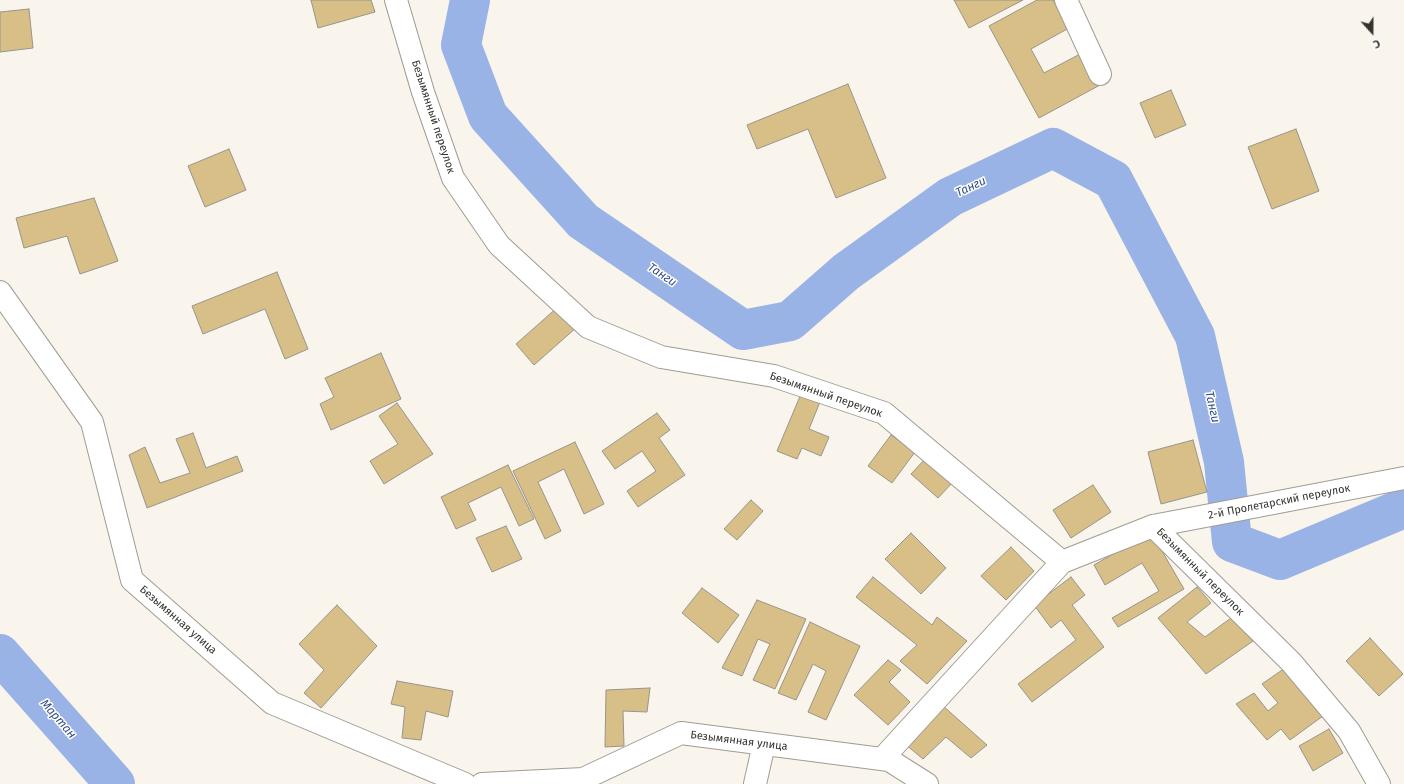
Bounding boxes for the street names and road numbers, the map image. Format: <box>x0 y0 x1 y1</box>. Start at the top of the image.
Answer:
street label: Безымянный переулок <box>408 59 458 175</box>
street label: Безымянный переулок <box>768 369 884 421</box>
street label: 2-й Пролетарский переулок <box>1207 482 1351 522</box>
street label: Безымянный переулок <box>1153 525 1247 619</box>
street label: Безымянная улица <box>137 583 219 657</box>
street label: Безымянная улица <box>690 728 788 754</box>

